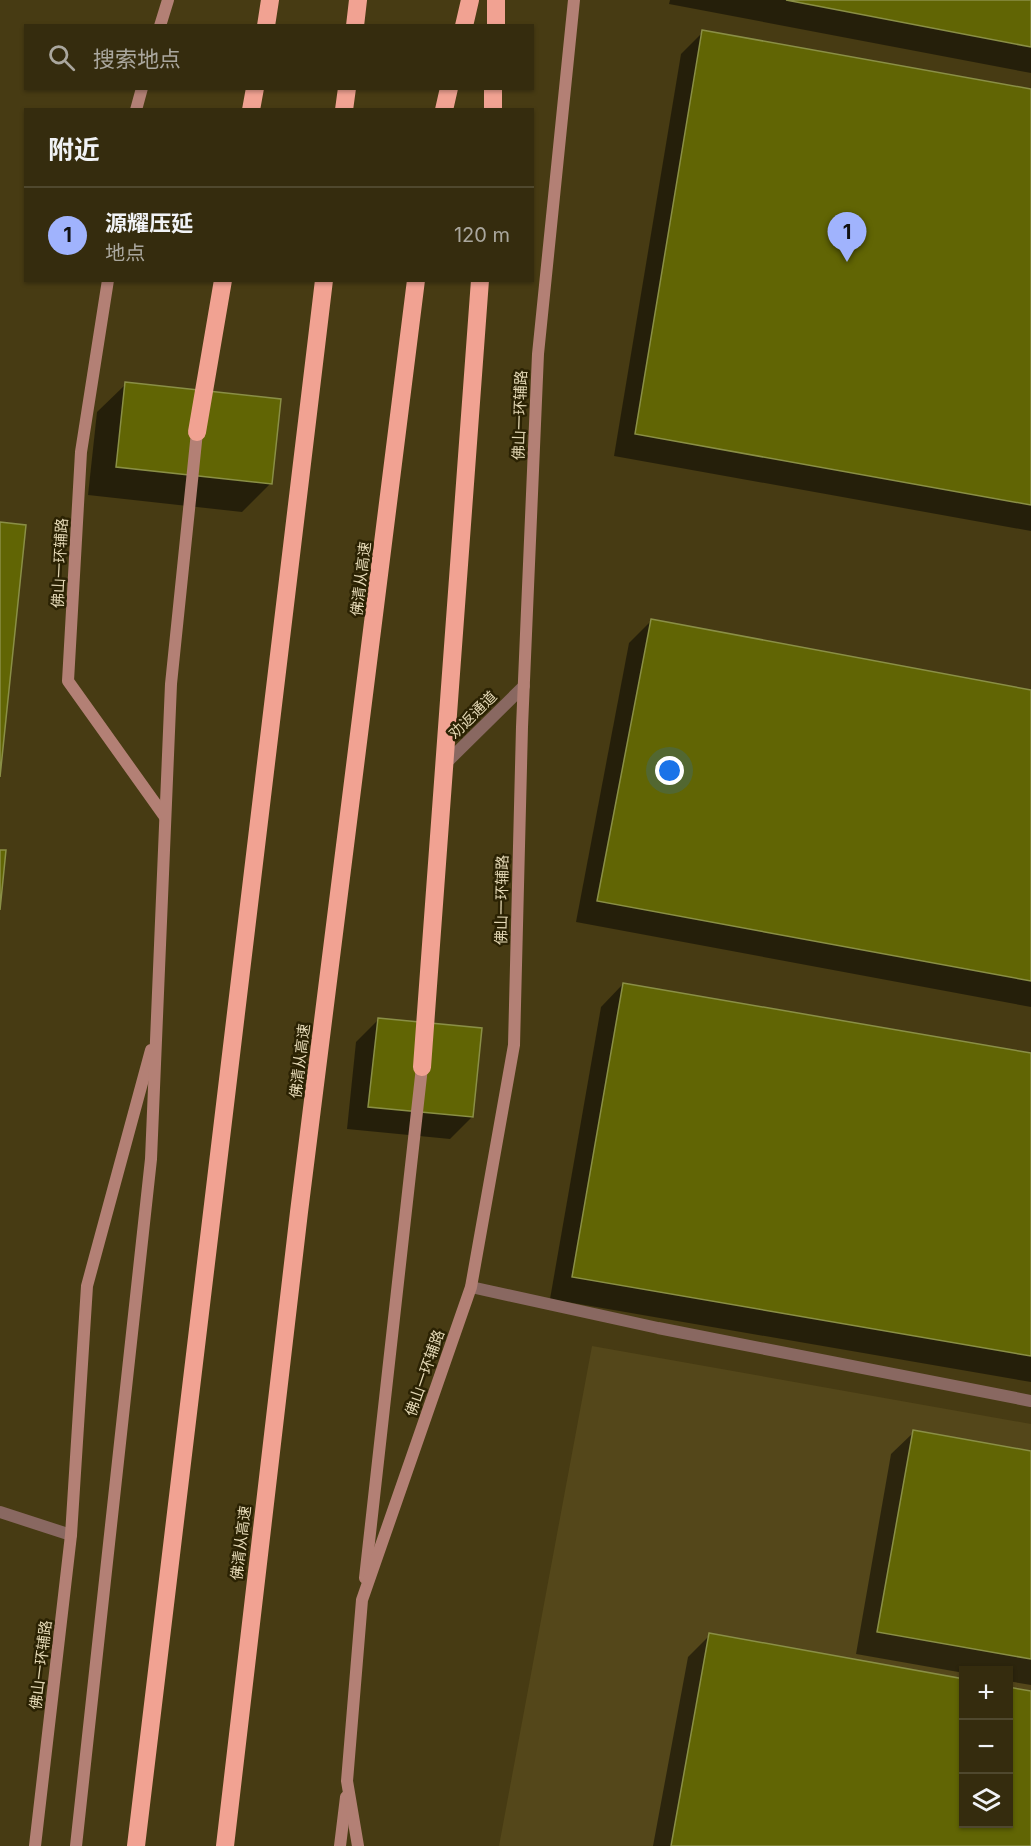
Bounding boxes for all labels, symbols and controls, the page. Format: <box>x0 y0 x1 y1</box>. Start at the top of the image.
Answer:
search box <box>24 24 534 90</box>
icon: search <box>45 41 78 74</box>
text: 搜索地点 <box>93 46 181 72</box>
text: 附近 <box>48 134 100 165</box>
text: 源耀压延 <box>105 210 193 236</box>
pin: 1 <box>828 212 866 262</box>
text: 1 <box>63 223 72 247</box>
text: 120 m <box>454 223 510 247</box>
text: 地点 <box>105 241 145 265</box>
street label: 佛山一环辅路 <box>508 370 531 460</box>
street label: 佛山一环辅路 <box>48 518 71 608</box>
street label: 佛清从高速 <box>347 541 375 617</box>
street label: 劝返通道 <box>445 687 501 743</box>
your location <box>655 756 684 785</box>
street label: 佛山一环辅路 <box>491 855 512 945</box>
street label: 佛清从高速 <box>286 1023 314 1099</box>
street label: 佛山一环辅路 <box>401 1327 448 1418</box>
street label: 佛清从高速 <box>227 1505 255 1581</box>
street label: 佛山一环辅路 <box>26 1619 55 1711</box>
map controls <box>959 1666 1013 1828</box>
button: + <box>959 1666 1013 1720</box>
button: − <box>959 1720 1013 1774</box>
button: layers <box>959 1774 1013 1828</box>

